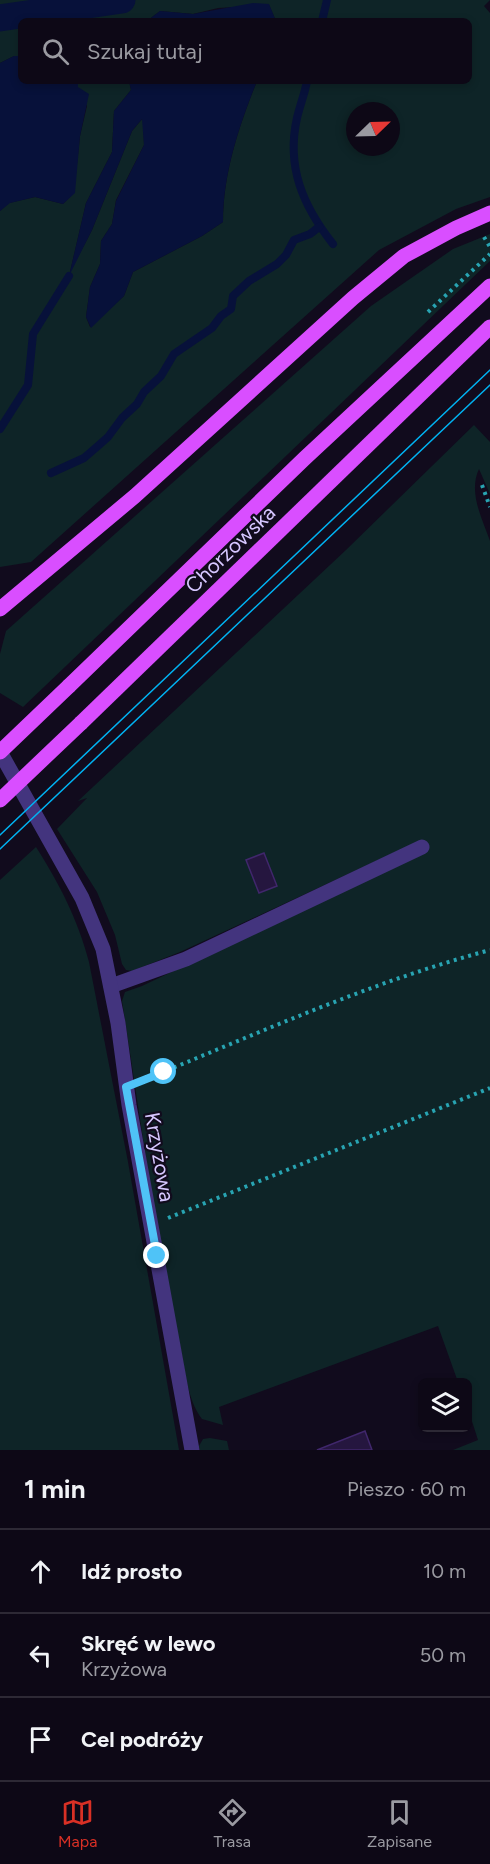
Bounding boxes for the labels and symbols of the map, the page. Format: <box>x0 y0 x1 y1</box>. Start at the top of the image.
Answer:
north arrow <box>346 102 400 156</box>
street label: Chorzowska <box>180 500 280 598</box>
route start <box>150 1058 176 1084</box>
street label: Krzyżowa <box>140 1110 180 1204</box>
route end <box>143 1242 169 1268</box>

